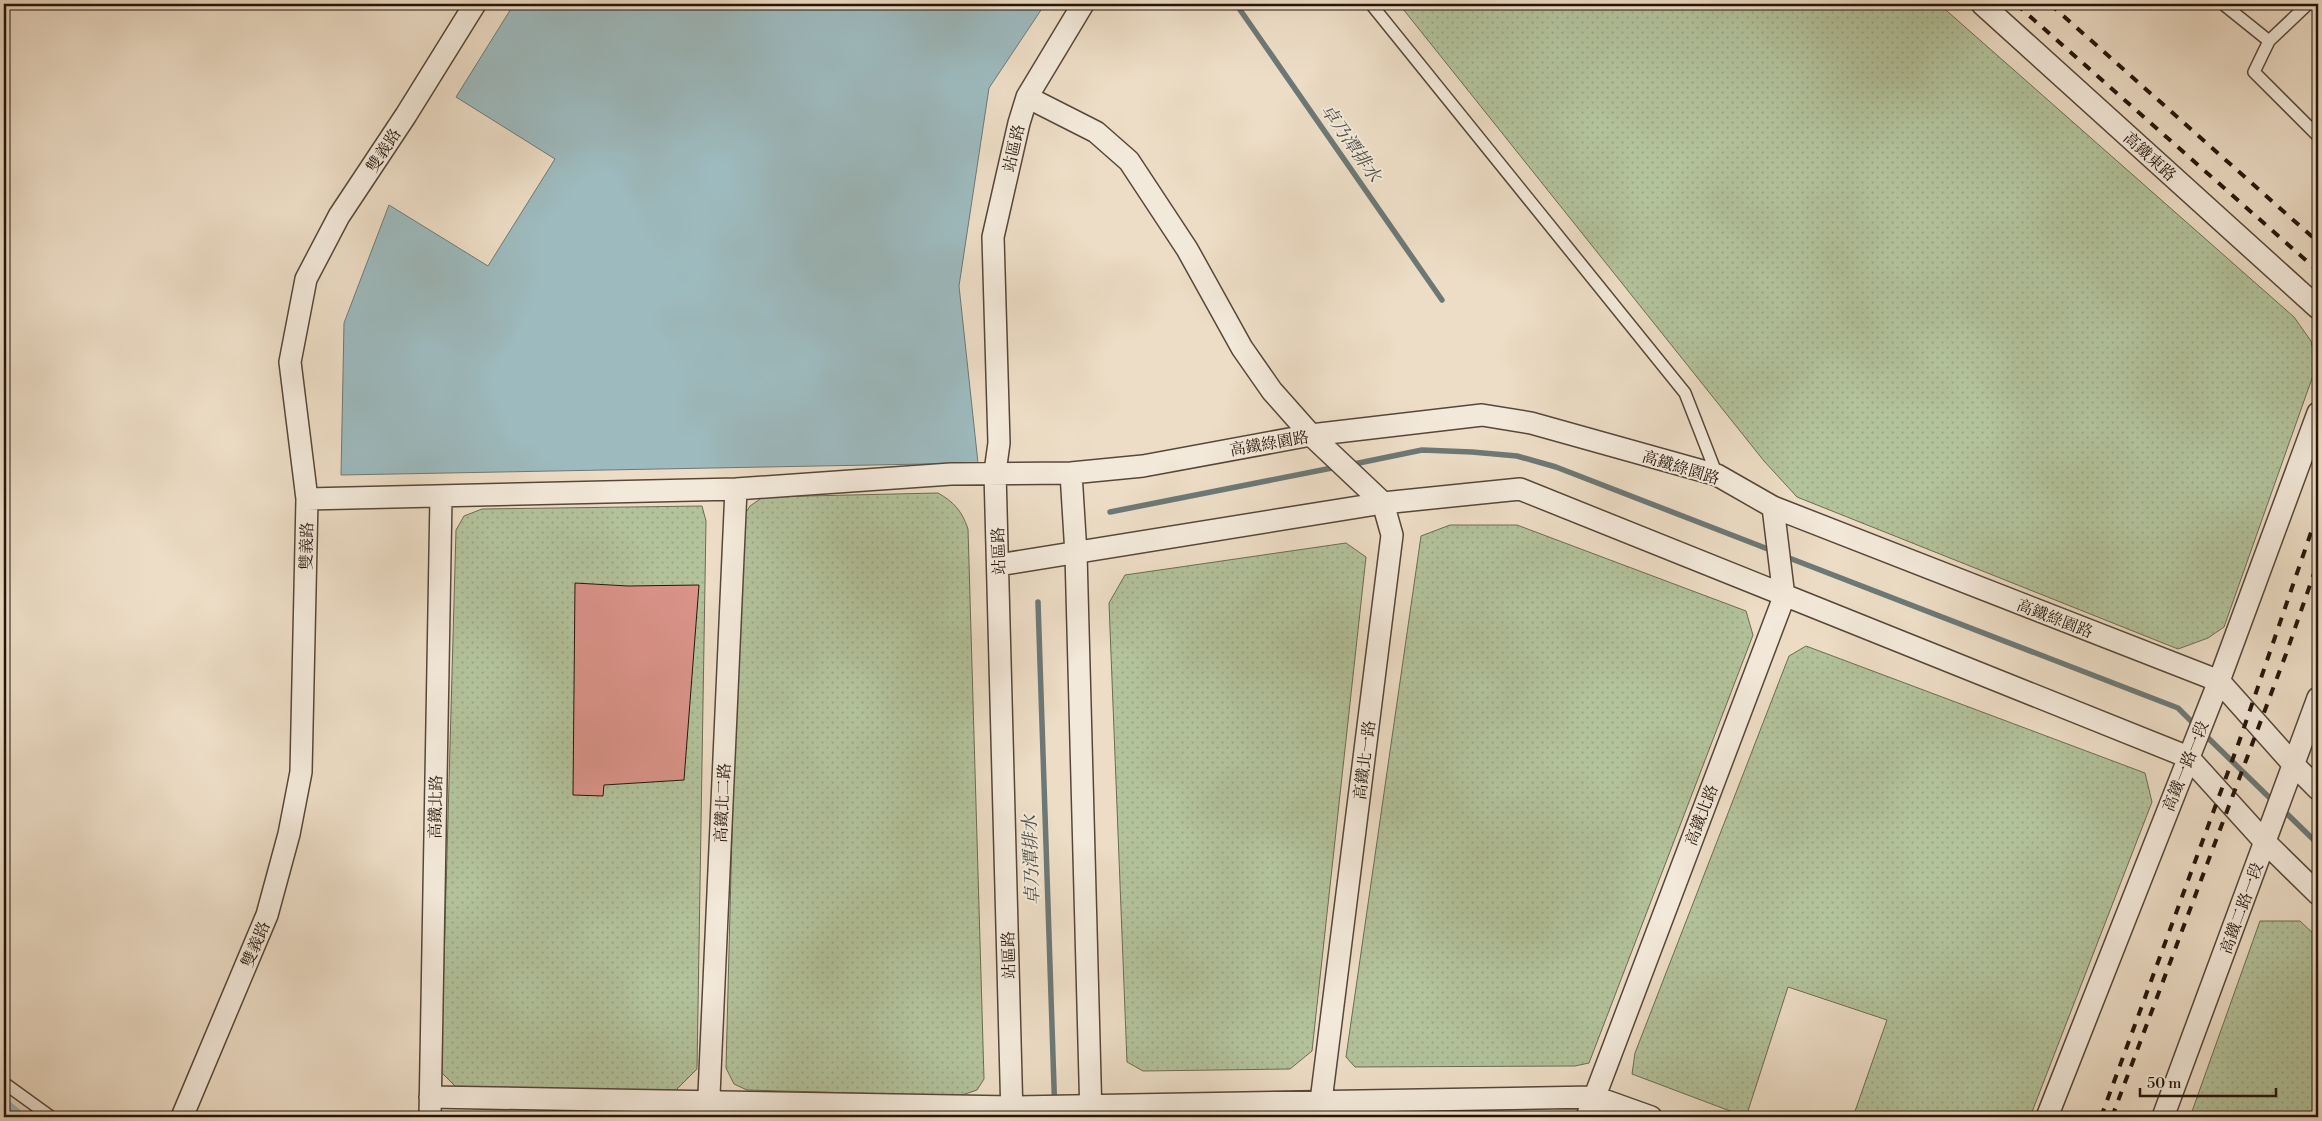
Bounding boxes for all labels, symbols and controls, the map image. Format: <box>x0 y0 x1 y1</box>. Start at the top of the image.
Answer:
water label: 卓乃潭排水 <box>1315 100 1387 188</box>
street label: 站區路 <box>999 123 1029 174</box>
street label: 雙義路 <box>362 125 405 176</box>
street label: 高鐵東路 <box>2119 128 2180 186</box>
street label: 高鐵綠園路 <box>1228 427 1310 461</box>
street label: 高鐵綠園路 <box>1640 447 1722 489</box>
street label: 雙義路 <box>297 522 317 570</box>
street label: 站區路 <box>988 527 1010 575</box>
street label: 高鐵綠園路 <box>2014 595 2096 643</box>
street label: 高鐵一路一段 <box>2159 718 2213 815</box>
street label: 高鐵北一路 <box>1350 719 1380 801</box>
street label: 高鐵北二路 <box>711 763 735 844</box>
street label: 高鐵北路 <box>425 775 447 839</box>
street label: 高鐵北路 <box>1681 782 1723 849</box>
water label: 卓乃潭排水 <box>1018 813 1045 905</box>
street label: 高鐵二路一段 <box>2216 860 2268 957</box>
street label: 雙義路 <box>237 918 275 970</box>
street label: 站區路 <box>999 931 1019 979</box>
scale bar <box>2140 1066 2276 1098</box>
text: 50 m <box>2147 1074 2181 1093</box>

